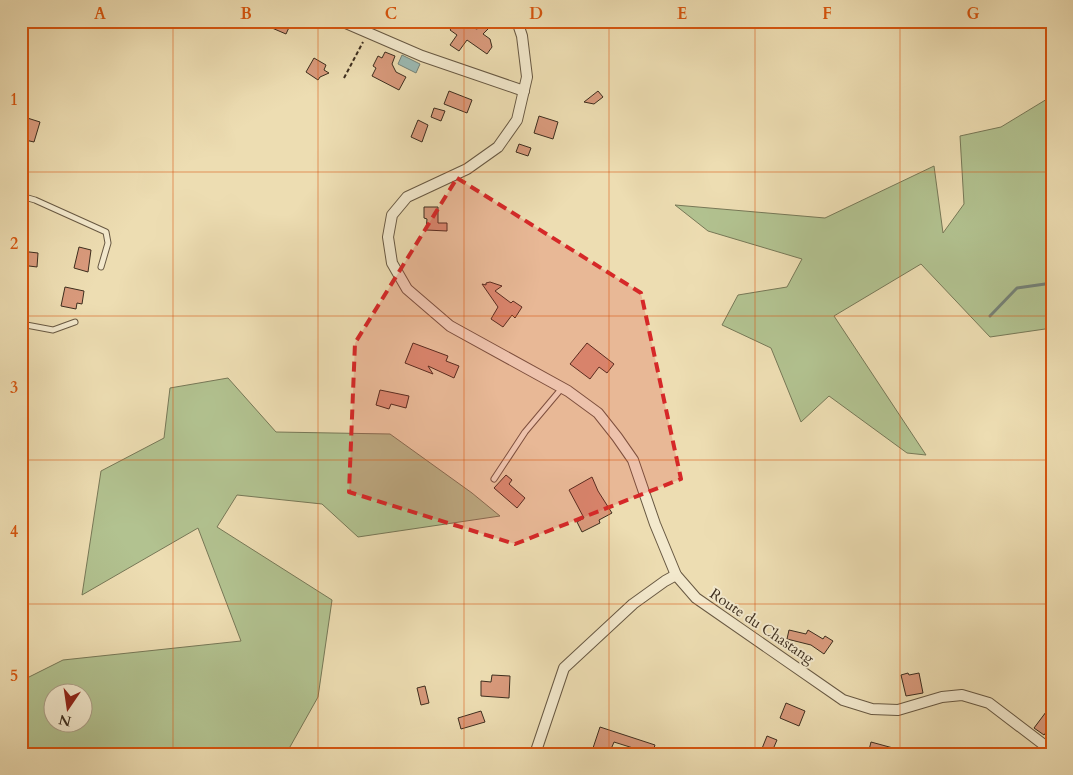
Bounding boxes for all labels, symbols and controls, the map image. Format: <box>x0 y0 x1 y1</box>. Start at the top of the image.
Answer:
text: A <box>94 3 106 25</box>
text: B <box>240 3 252 25</box>
text: C <box>385 3 397 25</box>
text: D <box>529 3 543 25</box>
text: E <box>677 3 687 25</box>
text: F <box>822 3 832 25</box>
text: G <box>966 3 980 25</box>
text: 1 <box>10 89 18 111</box>
text: 2 <box>10 233 18 255</box>
text: 3 <box>10 377 18 399</box>
text: 4 <box>10 521 18 543</box>
street label: Route du Chastang <box>706 584 819 669</box>
text: 5 <box>10 665 18 687</box>
north arrow <box>42 682 92 732</box>
text: N <box>57 710 73 731</box>

